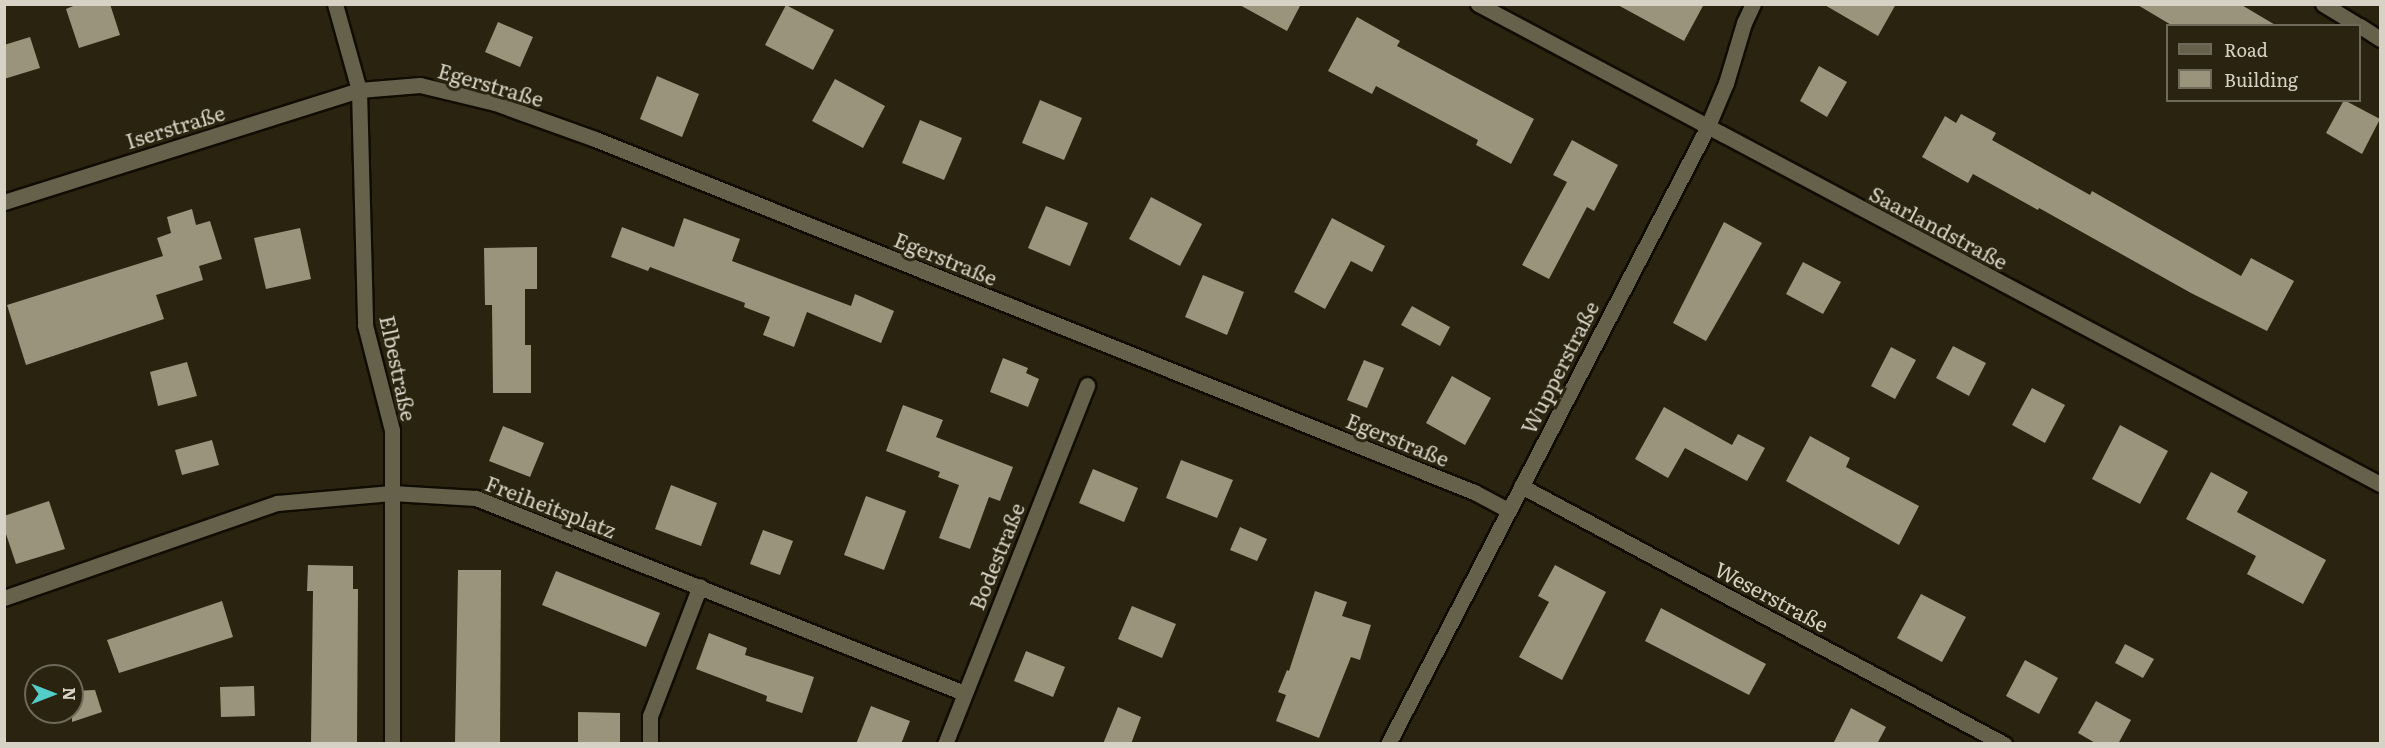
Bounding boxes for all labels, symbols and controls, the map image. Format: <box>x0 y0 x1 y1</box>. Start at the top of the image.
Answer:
legend <box>2166 24 2361 102</box>
text: Road <box>2224 36 2268 63</box>
street label: Egerstraße <box>435 57 547 111</box>
text: Building <box>2224 66 2298 93</box>
street label: Iserstraße <box>122 99 228 153</box>
street label: Saarlandstraße <box>1866 180 2012 274</box>
street label: Egerstraße <box>891 226 1001 290</box>
street label: Wupperstraße <box>1515 296 1603 438</box>
street label: Elbestraße <box>376 313 422 423</box>
street label: Egerstraße <box>1343 407 1453 471</box>
street label: Freiheitsplatz <box>482 470 620 542</box>
street label: Bodestraße <box>963 499 1029 613</box>
street label: Weserstraße <box>1711 555 1833 637</box>
north arrow <box>24 664 84 724</box>
text: N <box>58 687 82 701</box>

